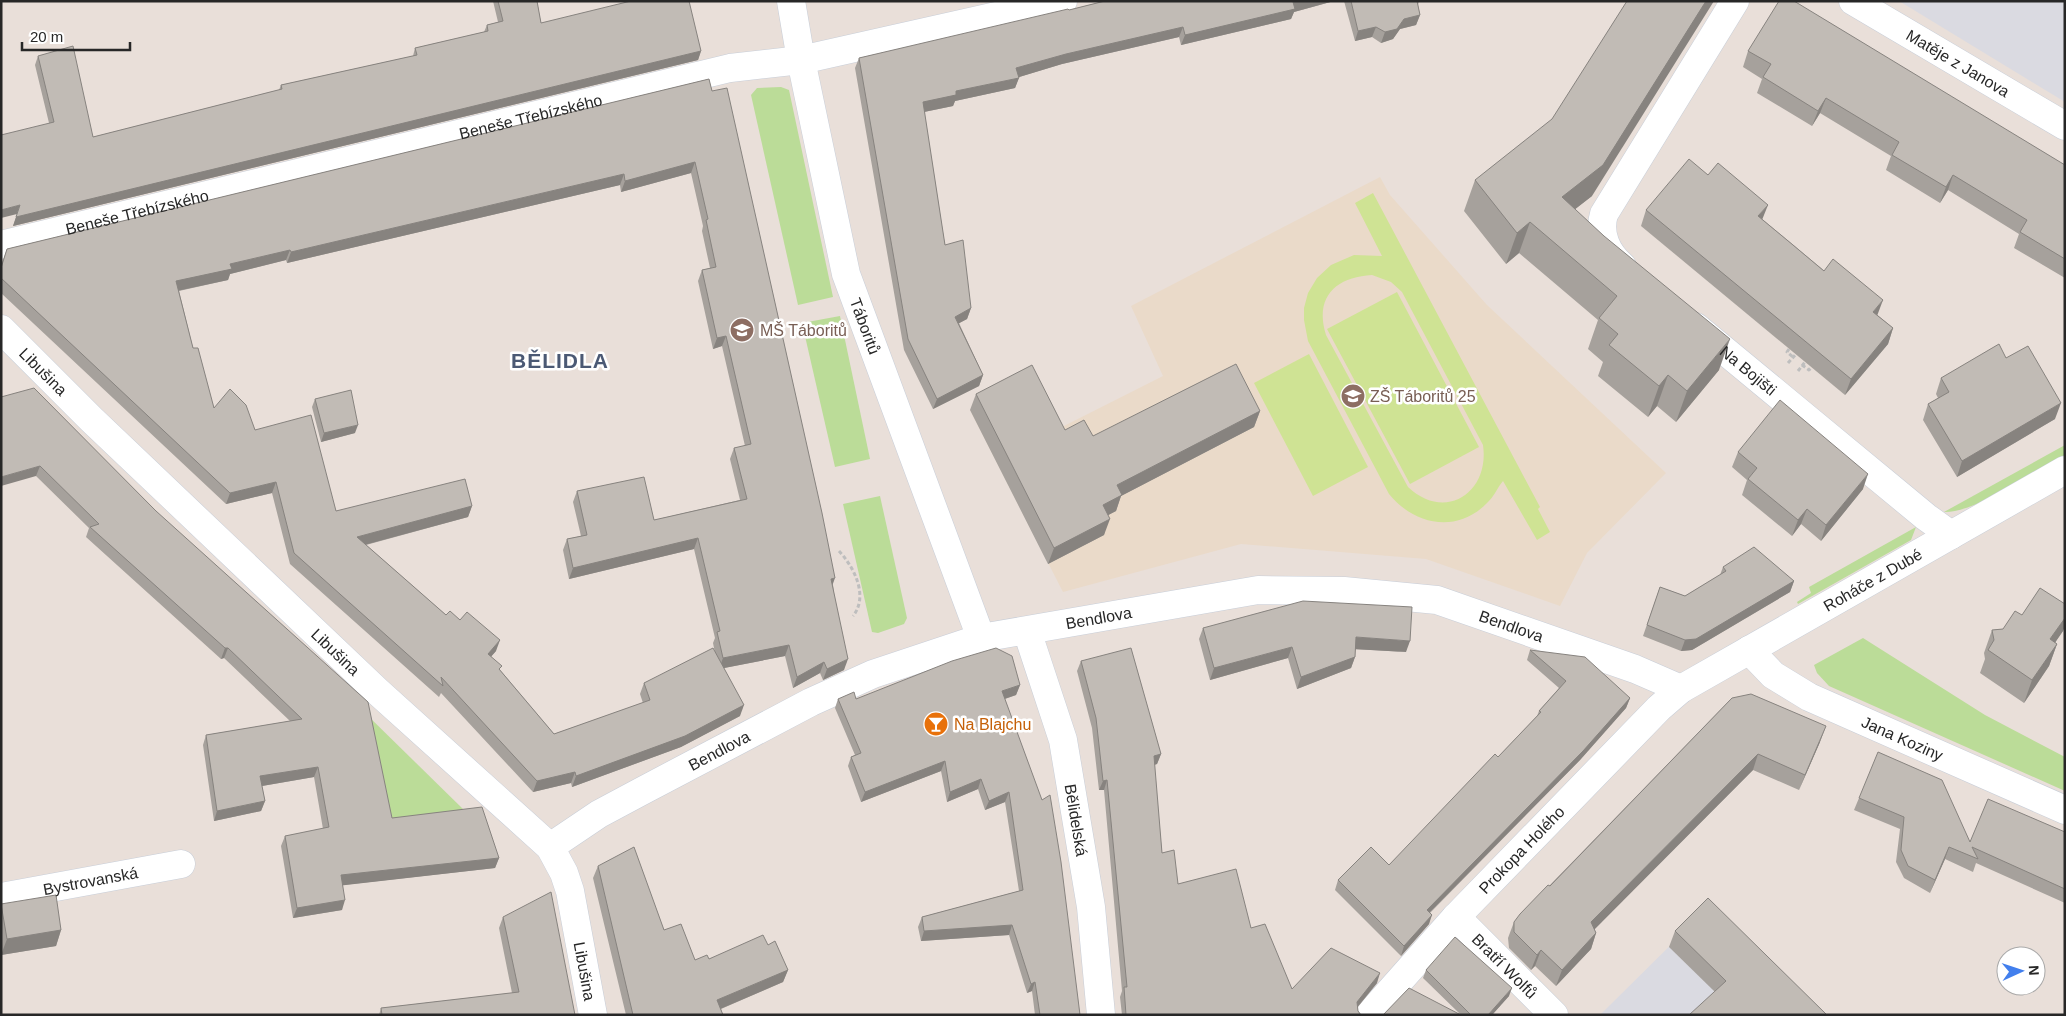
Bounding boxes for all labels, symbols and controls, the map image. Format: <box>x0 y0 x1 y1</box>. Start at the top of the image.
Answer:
scale bar <box>22 20 130 52</box>
street label: Matěje z Janova <box>1903 26 2012 100</box>
text: 20 m <box>30 28 63 45</box>
street label: Beneše Třebízského <box>458 91 604 142</box>
street label: Beneše Třebízského <box>64 187 210 238</box>
street label: Táboritů <box>847 296 883 357</box>
school or university icon: MŠ Táboritů <box>729 317 755 343</box>
place label: MŠ Táboritů <box>760 321 847 339</box>
street label: Na Bojišti <box>1717 343 1780 399</box>
street label: Libušina <box>16 345 70 399</box>
district label: BĚLIDLA <box>511 349 609 372</box>
school or university icon: ZŠ Táboritů 25 <box>1340 383 1366 409</box>
place label: ZŠ Táboritů 25 <box>1370 387 1476 405</box>
street label: Roháče z Dubé <box>1821 545 1925 615</box>
street label: Bendlova <box>1064 604 1133 632</box>
street label: Bendlova <box>1477 607 1546 645</box>
street label: Libušina <box>308 625 363 679</box>
bar icon: Na Blajchu <box>923 711 949 737</box>
street label: Jana Koziny <box>1859 713 1946 764</box>
place label: Na Blajchu <box>954 716 1031 733</box>
street label: Bendlova <box>686 728 753 774</box>
street label: Bělidelská <box>1062 783 1090 858</box>
street label: Prokopa Holého <box>1476 803 1568 897</box>
street label: Bystrovanská <box>42 864 139 898</box>
street label: Bratří Wolfů <box>1469 930 1540 1002</box>
street label: Libušina <box>571 940 598 1002</box>
north arrow <box>1996 946 2046 996</box>
text: N <box>2026 965 2042 976</box>

